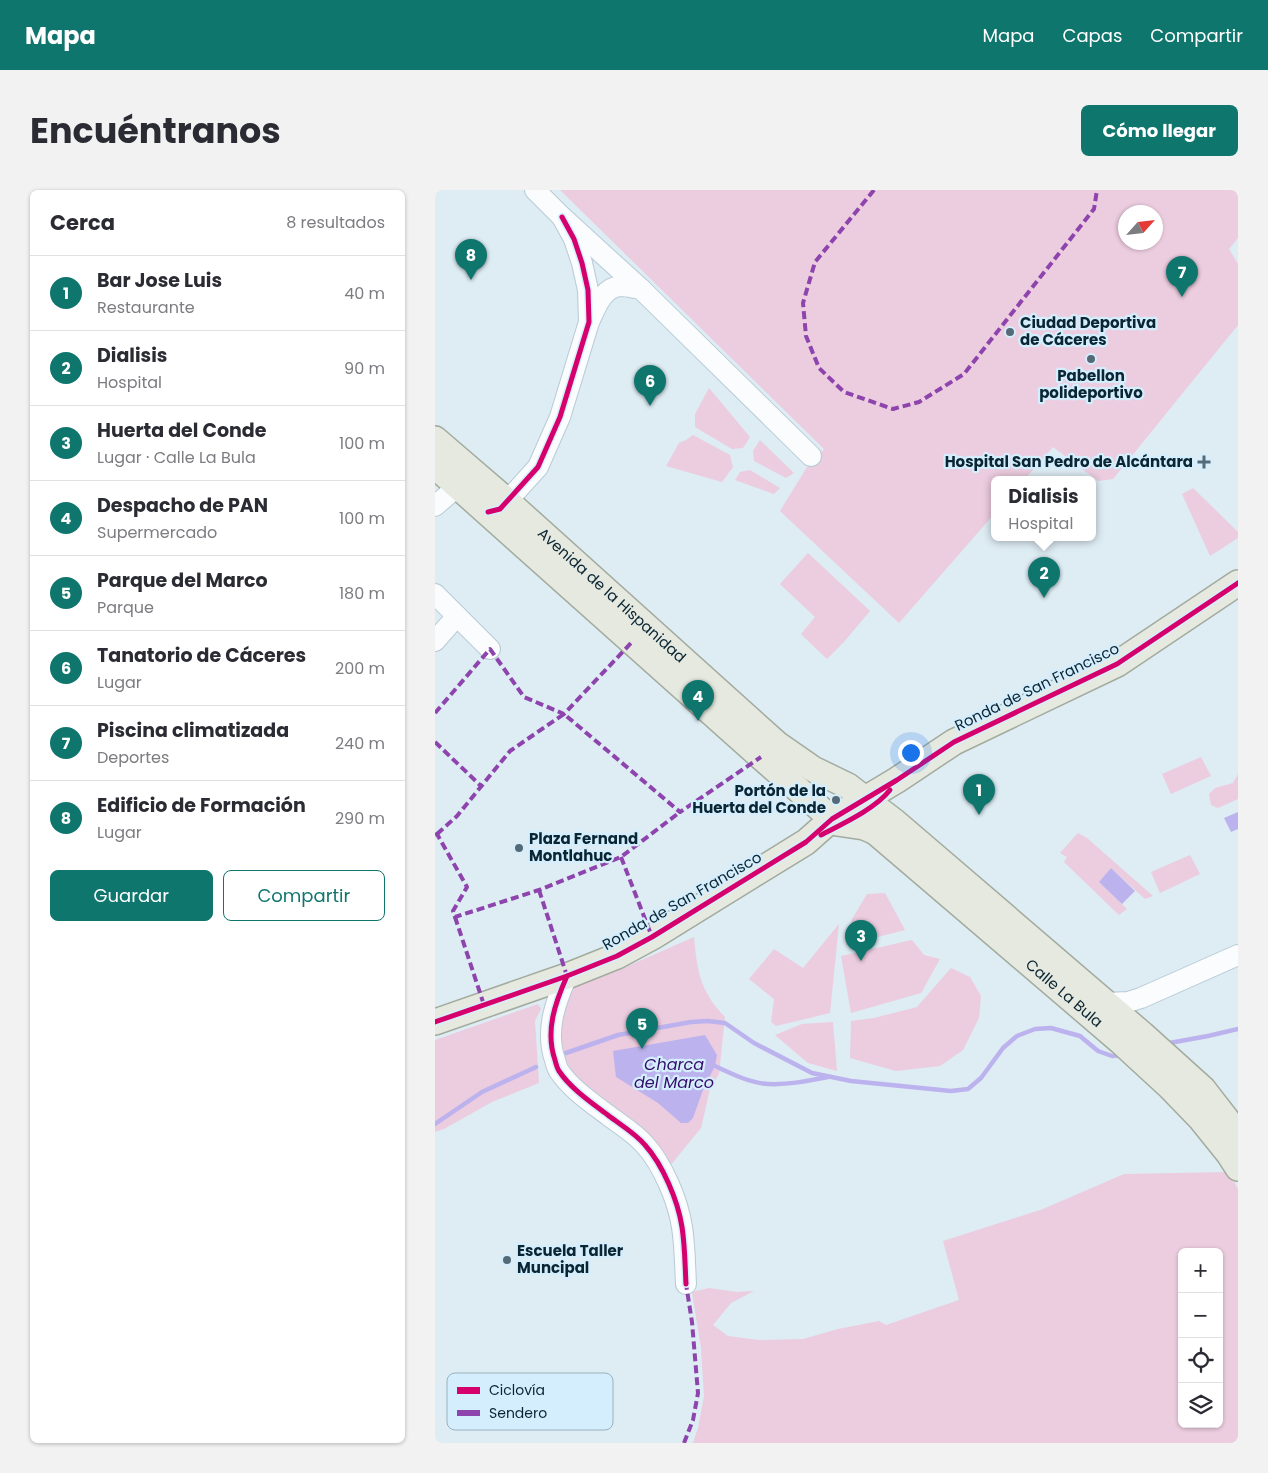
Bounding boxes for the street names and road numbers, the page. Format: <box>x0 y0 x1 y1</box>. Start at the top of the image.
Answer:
street label: Avenida de la Hispanidad <box>533 523 691 667</box>
street label: Ronda de San Francisco <box>951 637 1123 736</box>
street label: Ronda de San Francisco <box>598 846 765 955</box>
street label: Calle La Bula <box>1021 954 1108 1032</box>

